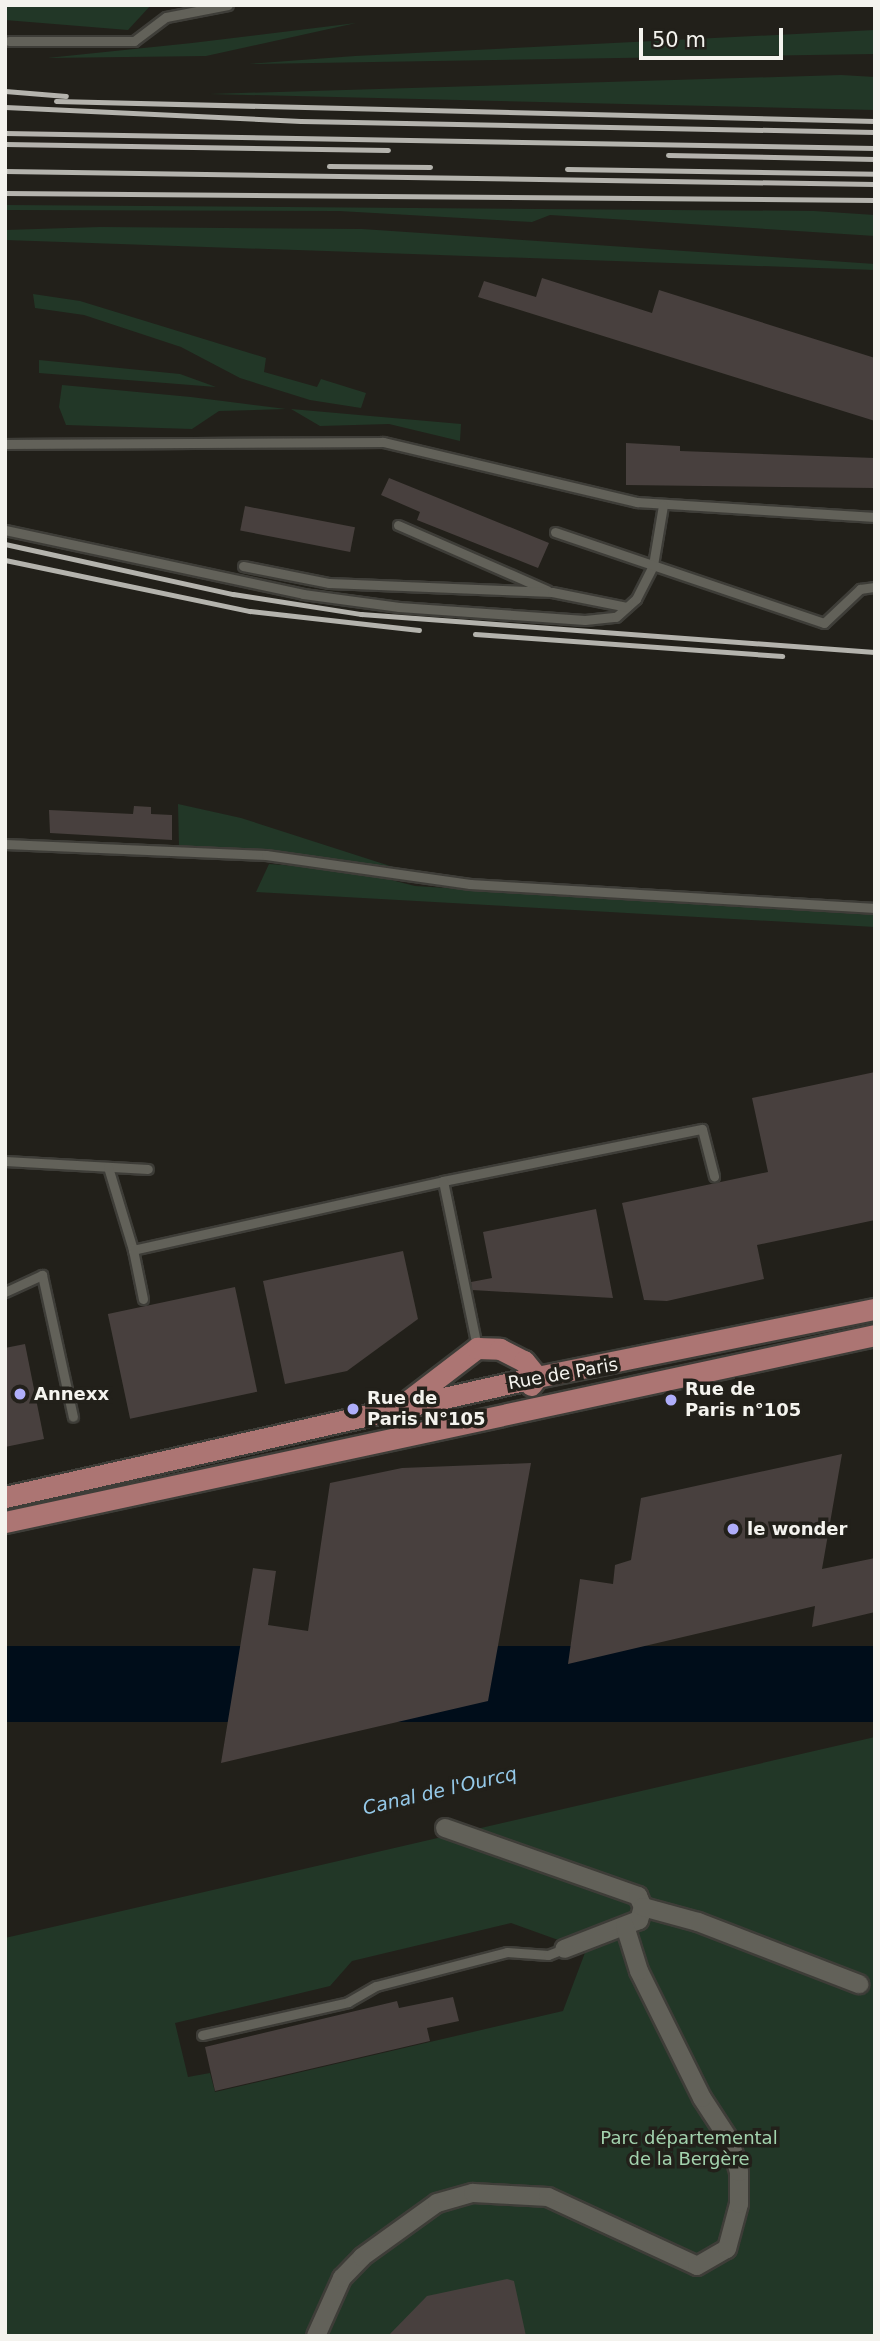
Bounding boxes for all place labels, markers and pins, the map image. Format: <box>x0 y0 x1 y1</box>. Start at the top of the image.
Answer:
place label: Rue de Paris n°105 <box>685 1379 801 1422</box>
place label: Annexx <box>34 1383 109 1405</box>
marker: Annexx <box>12 1386 28 1402</box>
place label: Rue de Paris N°105 <box>367 1388 486 1430</box>
marker: Rue de Paris n°105 <box>663 1392 679 1408</box>
marker: Rue de Paris N°105 <box>345 1401 361 1417</box>
place label: le wonder <box>747 1518 847 1540</box>
marker: le wonder <box>725 1521 741 1537</box>

